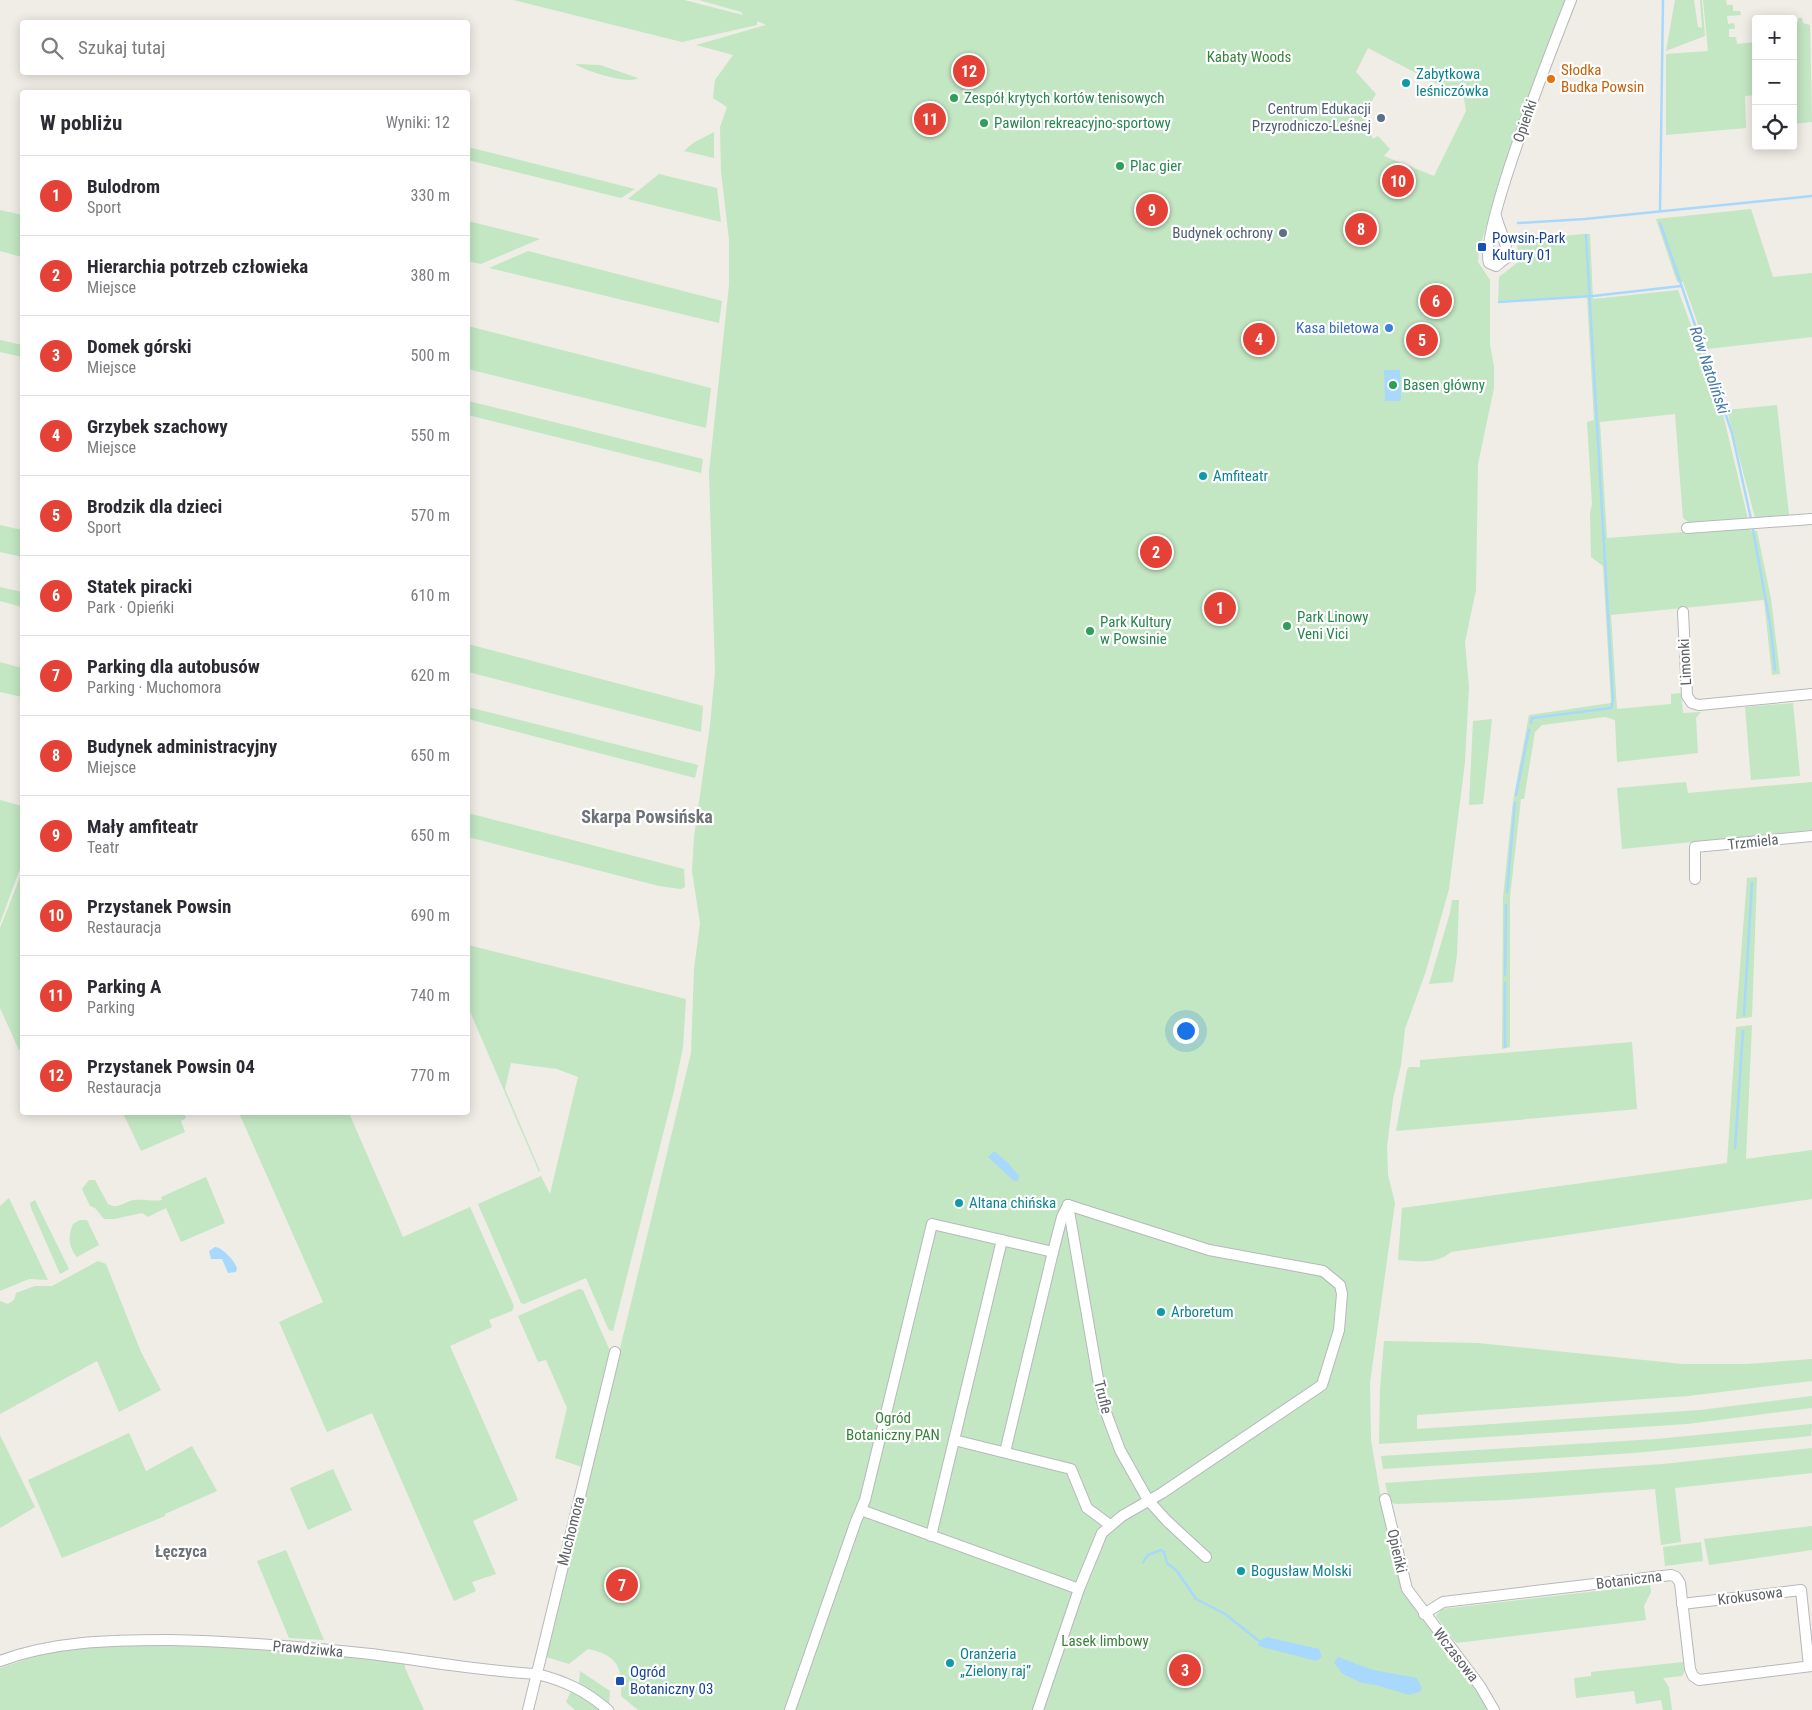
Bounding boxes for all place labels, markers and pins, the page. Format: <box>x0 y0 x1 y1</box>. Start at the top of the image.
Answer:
pin: 12 <box>953 52 985 90</box>
place label: Słodka Budka Powsin <box>1561 61 1644 96</box>
place label: Zabytkowa leśniczówka <box>1416 65 1489 100</box>
marker: Słodka Budka Powsin <box>1545 73 1557 85</box>
marker: Zabytkowa leśniczówka <box>1400 77 1412 89</box>
place label: Zespół krytych kortów tenisowych <box>964 89 1164 107</box>
marker: Zespół krytych kortów tenisowych <box>948 92 960 104</box>
pin: 11 <box>914 100 946 138</box>
place label: Centrum Edukacji Przyrodniczo-Leśnej <box>1252 100 1371 135</box>
marker: Centrum Edukacji Przyrodniczo-Leśnej <box>1375 112 1387 124</box>
place label: Pawilon rekreacyjno-sportowy <box>994 114 1171 132</box>
marker: Pawilon rekreacyjno-sportowy <box>978 117 990 129</box>
place label: Plac gier <box>1130 157 1182 175</box>
marker: Plac gier <box>1114 160 1126 172</box>
pin: 10 <box>1382 162 1414 200</box>
pin: 9 <box>1136 191 1168 229</box>
pin: 8 <box>1345 210 1377 248</box>
place label: Budynek ochrony <box>1172 224 1273 242</box>
marker: Budynek ochrony <box>1277 227 1289 239</box>
place label: Powsin-Park Kultury 01 <box>1492 229 1566 264</box>
marker: Powsin-Park Kultury 01 <box>1476 241 1488 253</box>
pin: 6 <box>1420 282 1452 320</box>
place label: Kasa biletowa <box>1296 319 1379 337</box>
pin: 4 <box>1243 320 1275 358</box>
pin: 5 <box>1406 321 1438 359</box>
marker: Kasa biletowa <box>1383 322 1395 334</box>
place label: Basen główny <box>1403 376 1485 394</box>
marker: Basen główny <box>1387 379 1399 391</box>
place label: Amfiteatr <box>1213 467 1268 485</box>
marker: Amfiteatr <box>1197 470 1209 482</box>
pin: 2 <box>1140 533 1172 571</box>
pin: 1 <box>1204 589 1236 627</box>
place label: Park Linowy Veni Vici <box>1297 608 1369 643</box>
place label: Park Kultury w Powsinie <box>1100 613 1172 648</box>
marker: Park Linowy Veni Vici <box>1281 620 1293 632</box>
marker: Park Kultury w Powsinie <box>1084 625 1096 637</box>
place label: Altana chińska <box>969 1194 1056 1212</box>
marker: Altana chińska <box>953 1197 965 1209</box>
place label: Arboretum <box>1171 1303 1234 1321</box>
marker: Arboretum <box>1155 1306 1167 1318</box>
place label: Bogusław Molski <box>1251 1562 1352 1580</box>
marker: Bogusław Molski <box>1235 1565 1247 1577</box>
pin: 7 <box>606 1566 638 1604</box>
place label: Oranżeria „Zielony raj” <box>960 1645 1031 1680</box>
pin: 3 <box>1169 1651 1201 1689</box>
marker: Oranżeria „Zielony raj” <box>944 1657 956 1669</box>
place label: Ogród Botaniczny 03 <box>630 1663 713 1698</box>
marker: Ogród Botaniczny 03 <box>614 1675 626 1687</box>

